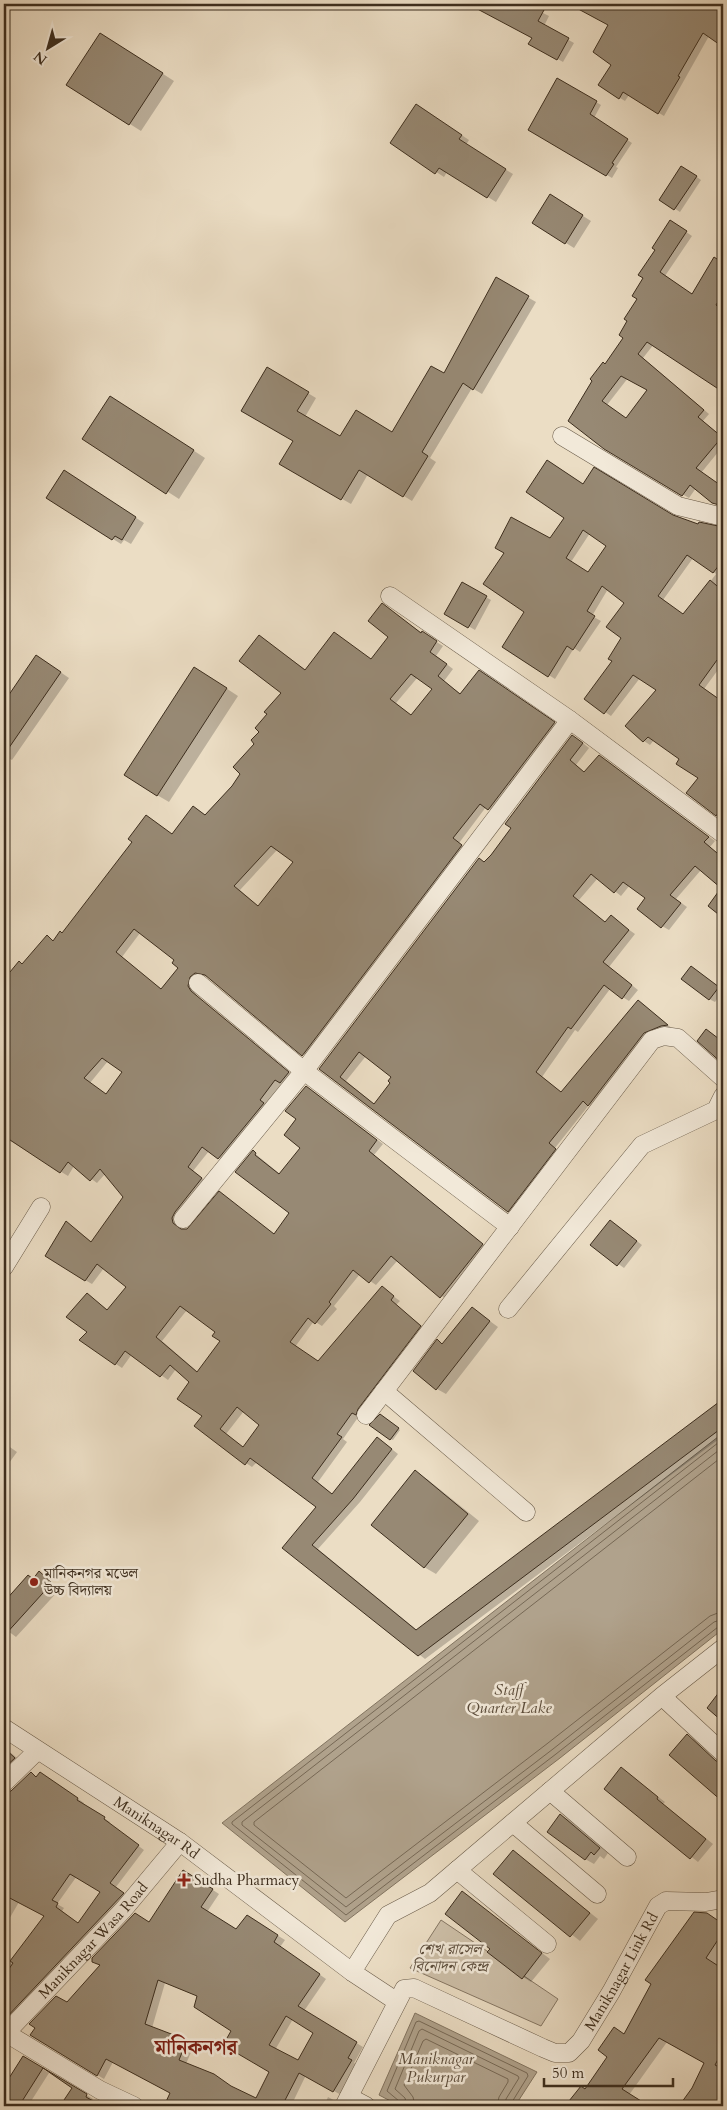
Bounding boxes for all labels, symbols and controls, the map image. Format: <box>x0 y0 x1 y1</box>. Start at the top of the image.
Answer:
north arrow <box>22 22 72 72</box>
text: N <box>30 47 51 69</box>
place label: মানিকনগর মডেল উচ্চ বিদ্যালয় <box>43 1563 139 1600</box>
marker: মানিকনগর মডেল উচ্চ বিদ্যালয় <box>28 1576 40 1588</box>
water label: Staff Quarter Lake <box>466 1679 552 1719</box>
street label: Maniknagar Rd <box>110 1792 204 1863</box>
place label: Sudha Pharmacy <box>194 1870 300 1890</box>
marker: Sudha Pharmacy <box>178 1874 190 1886</box>
street label: Maniknagar Wasa Road <box>34 1878 152 2003</box>
street label: Maniknagar Link Rd <box>580 1909 663 2035</box>
park label: শেখ রাসেল বিনোদন কেন্দ্র <box>412 1939 491 1976</box>
district label: মানিকনগর <box>154 2034 239 2061</box>
water label: Maniknagar Pukurpar <box>398 2048 475 2088</box>
scale bar <box>544 2055 673 2087</box>
text: 50 m <box>552 2063 584 2083</box>

